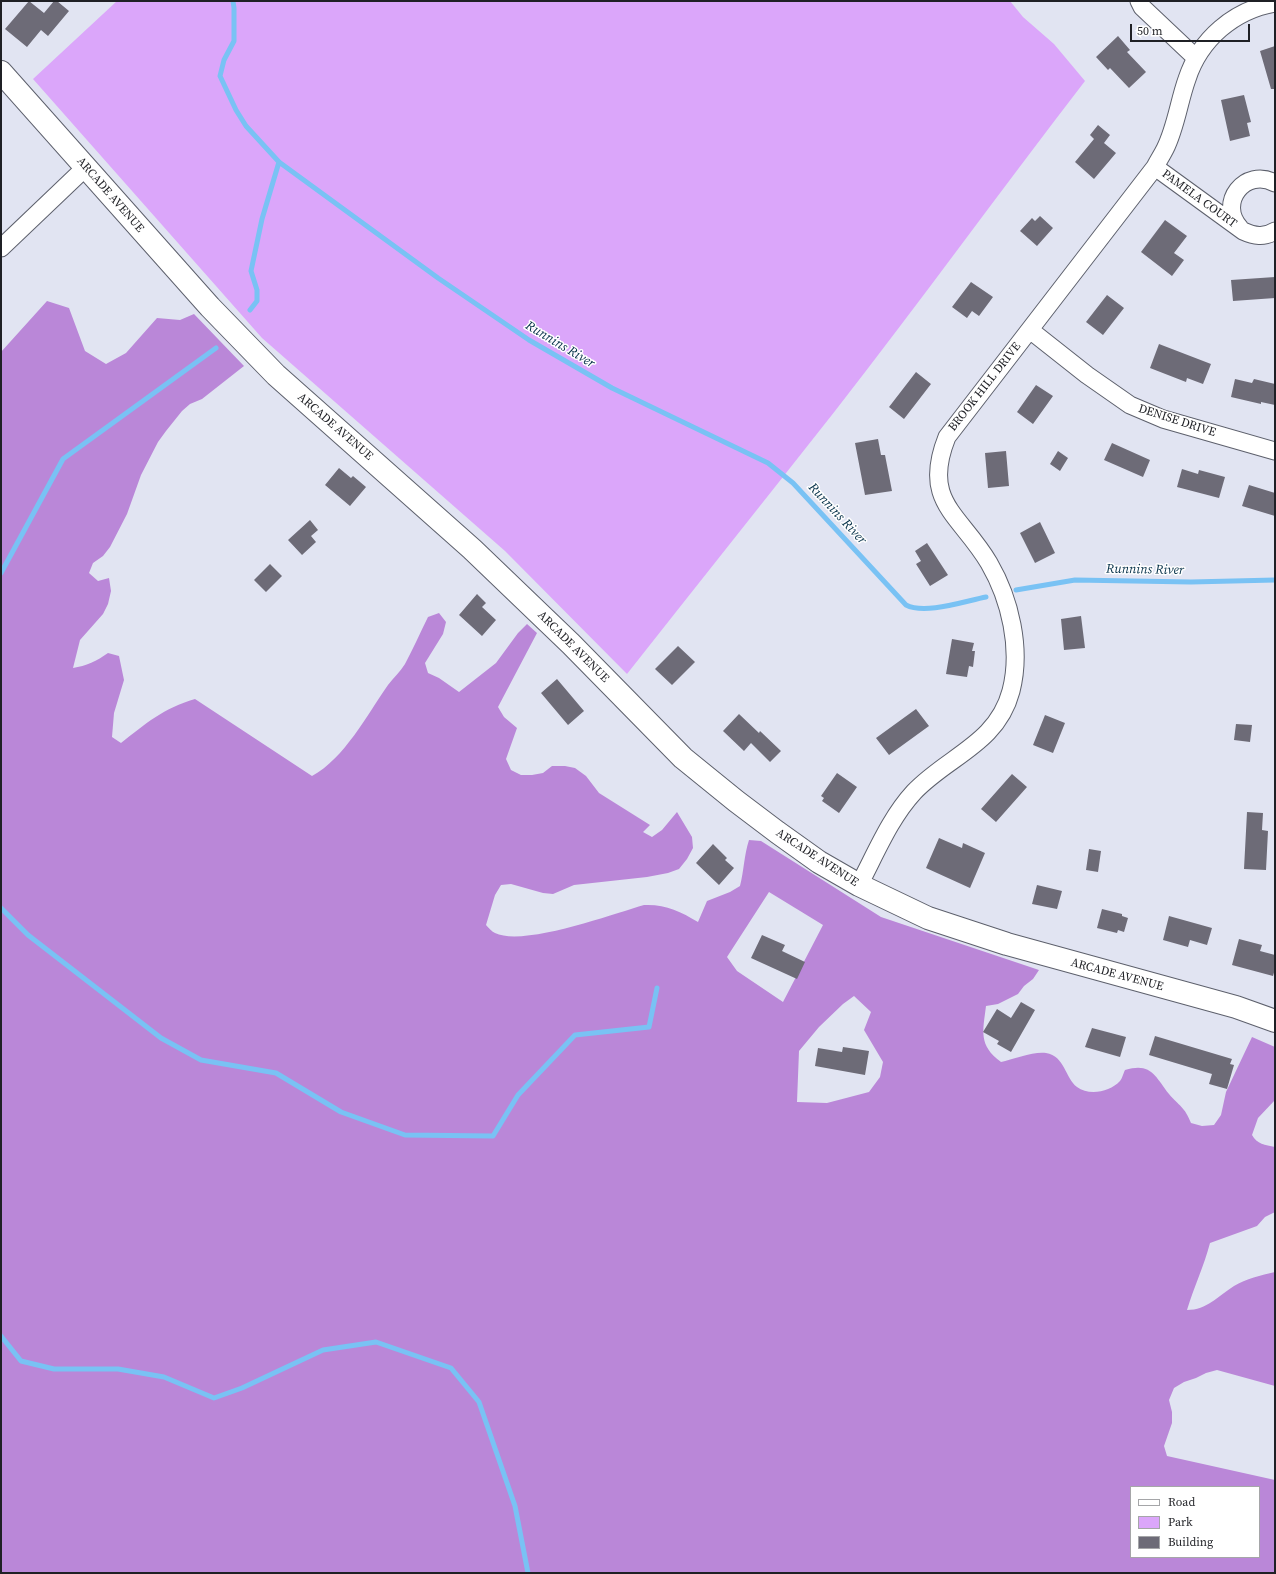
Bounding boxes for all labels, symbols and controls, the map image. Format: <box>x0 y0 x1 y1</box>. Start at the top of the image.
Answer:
scale bar <box>1132 16 1252 42</box>
text: 50 m <box>1137 23 1163 39</box>
street label: ARCADE AVENUE <box>73 154 147 236</box>
street label: PAMELA COURT <box>1159 167 1239 231</box>
water label: Runnins River <box>523 318 597 372</box>
street label: BROOK HILL DRIVE <box>946 340 1024 434</box>
street label: ARCADE AVENUE <box>294 390 376 464</box>
street label: DENISE DRIVE <box>1137 402 1217 440</box>
water label: Runnins River <box>805 480 869 548</box>
water label: Runnins River <box>1106 562 1184 578</box>
street label: ARCADE AVENUE <box>534 608 612 686</box>
street label: ARCADE AVENUE <box>773 826 861 890</box>
street label: ARCADE AVENUE <box>1069 956 1165 994</box>
legend <box>1130 1486 1260 1558</box>
text: Road <box>1168 1494 1195 1510</box>
text: Park <box>1168 1514 1193 1530</box>
text: Building <box>1168 1534 1213 1550</box>

